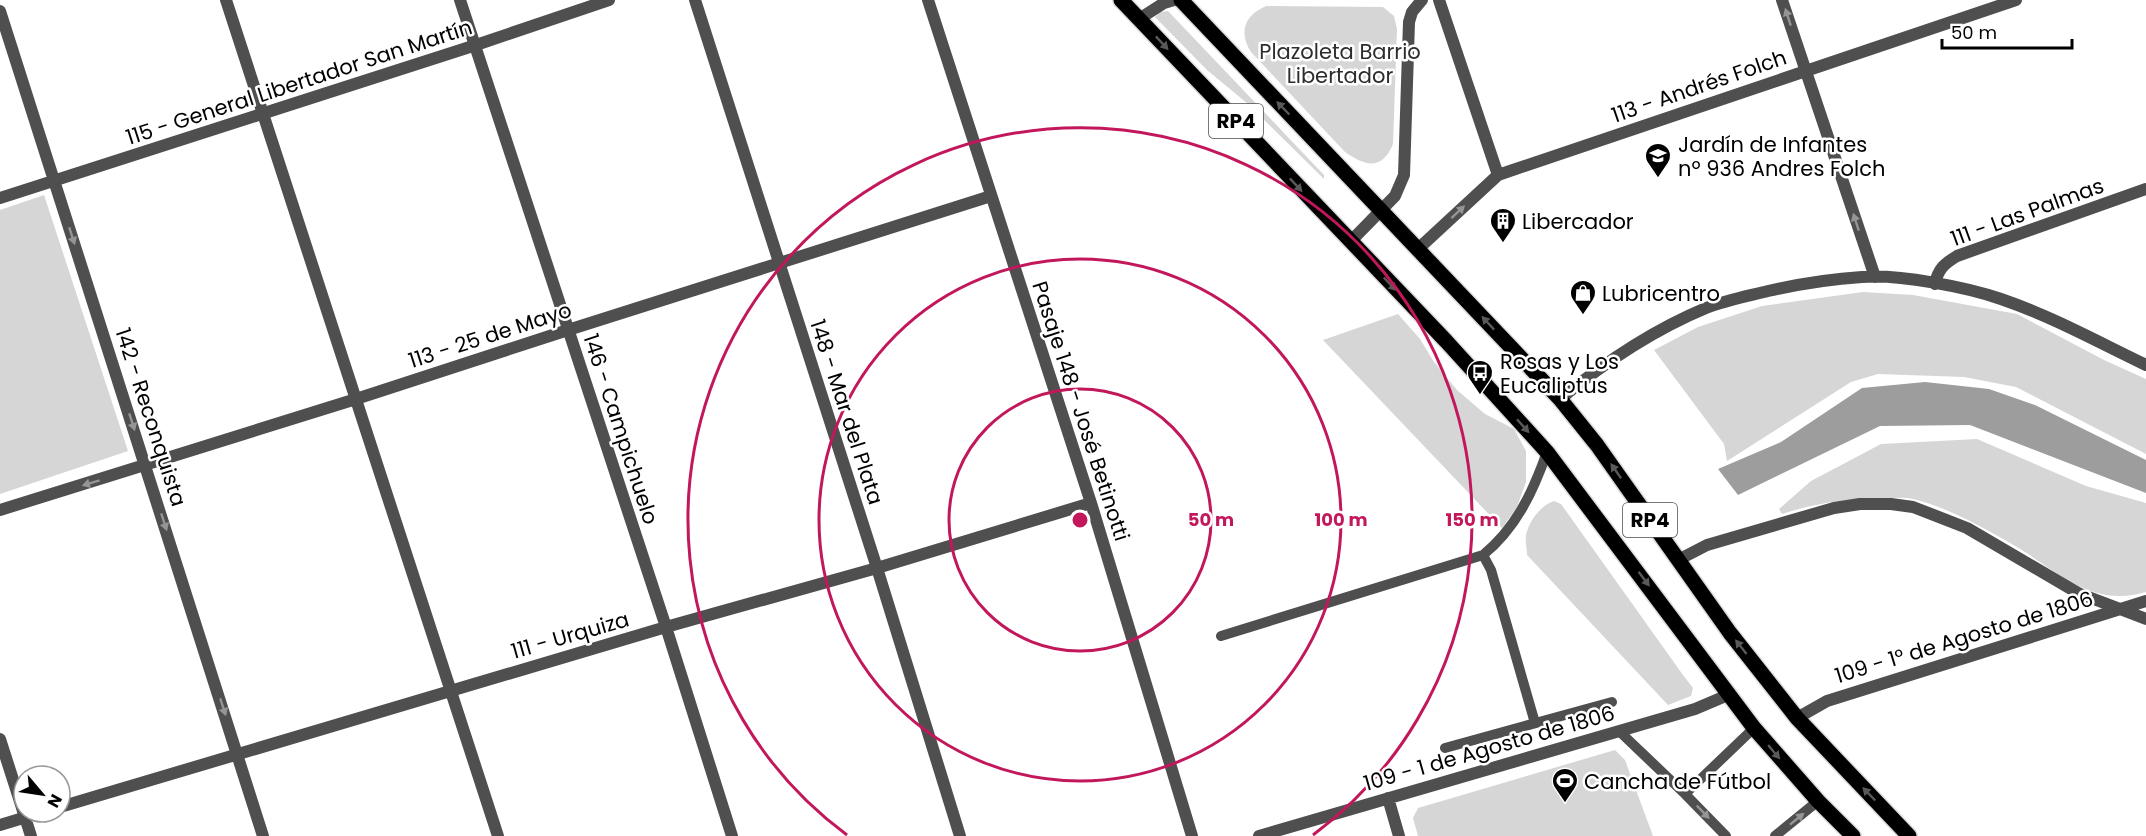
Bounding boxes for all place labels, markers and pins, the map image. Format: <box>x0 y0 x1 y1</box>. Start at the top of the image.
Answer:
place label: Jardín de Infantes nº 936 Andres Folch <box>1678 130 1885 183</box>
school or university icon: Jardín de Infantes nº 936 Andres Folch <box>1643 141 1673 179</box>
building icon: Libercador <box>1488 206 1518 244</box>
place label: Libercador <box>1522 207 1634 236</box>
shop icon: Lubricentro <box>1568 278 1598 316</box>
place label: Lubricentro <box>1602 279 1720 308</box>
place label: Rosas y Los Eucaliptus <box>1500 347 1619 400</box>
bus stop icon: Rosas y Los Eucaliptus <box>1465 358 1495 396</box>
centre of rings <box>1070 510 1090 530</box>
sports icon: Cancha de Fútbol <box>1550 766 1580 804</box>
place label: Cancha de Fútbol <box>1584 767 1771 796</box>

